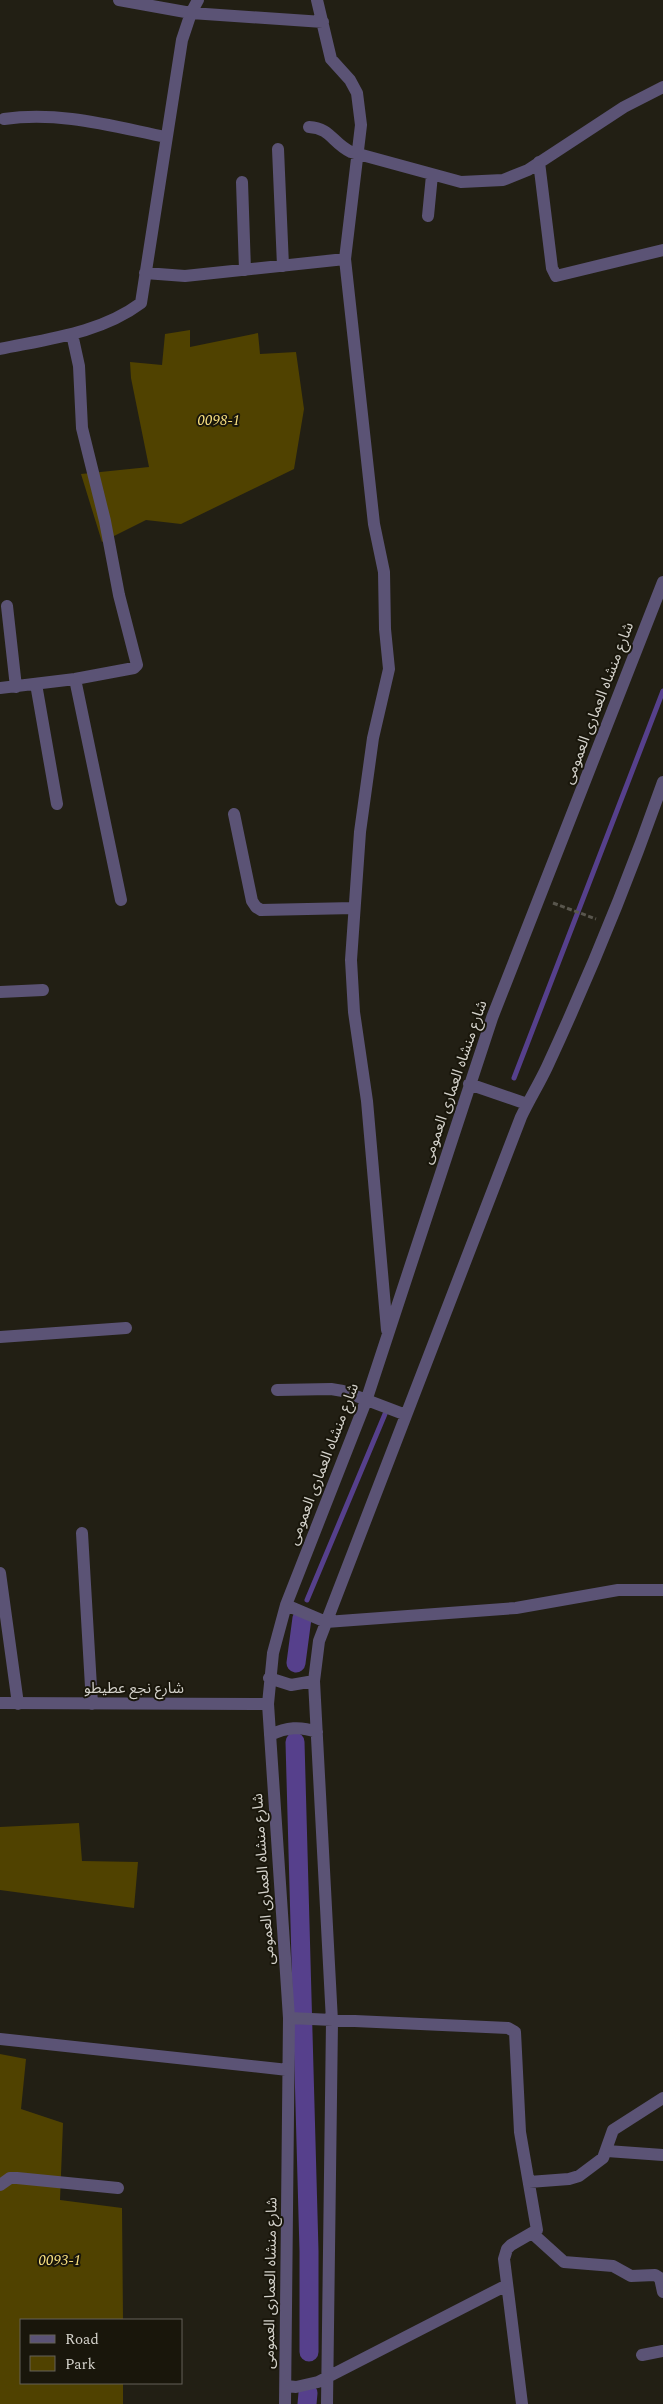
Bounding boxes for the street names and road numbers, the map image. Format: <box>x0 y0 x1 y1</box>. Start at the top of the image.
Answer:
street label: شارع منشاه العمارى العمومى <box>557 619 640 788</box>
street label: شارع منشاه العمارى العمومى <box>416 997 493 1167</box>
street label: شارع منشاه العمارى العمومى <box>282 1380 365 1549</box>
street label: شارع نجع عطيطو <box>84 1677 184 1700</box>
street label: شارع منشاه العمارى العمومى <box>246 1792 281 1965</box>
street label: شارع منشاه العمارى العمومى <box>258 2197 284 2369</box>

